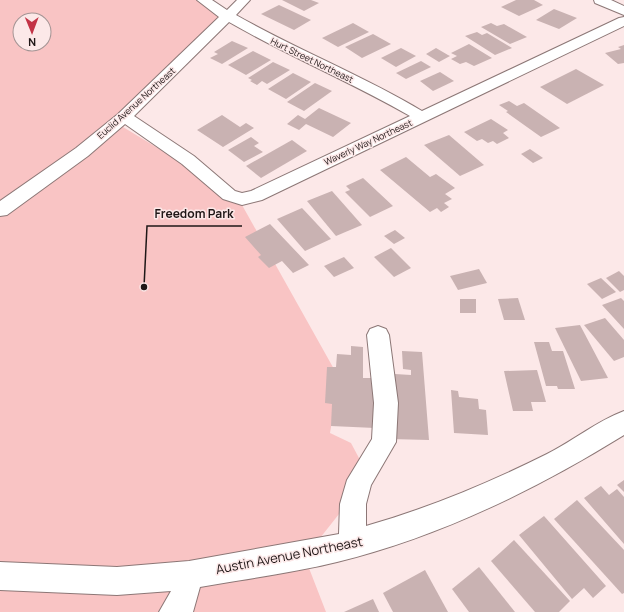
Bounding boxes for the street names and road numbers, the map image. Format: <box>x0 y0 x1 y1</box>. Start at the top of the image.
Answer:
street label: Hurt Street Northeast <box>268 34 356 86</box>
street label: Euclid Avenue Northeast <box>94 64 178 142</box>
street label: Waverly Way Northeast <box>322 116 415 168</box>
street label: Austin Avenue Northeast <box>214 532 364 578</box>

